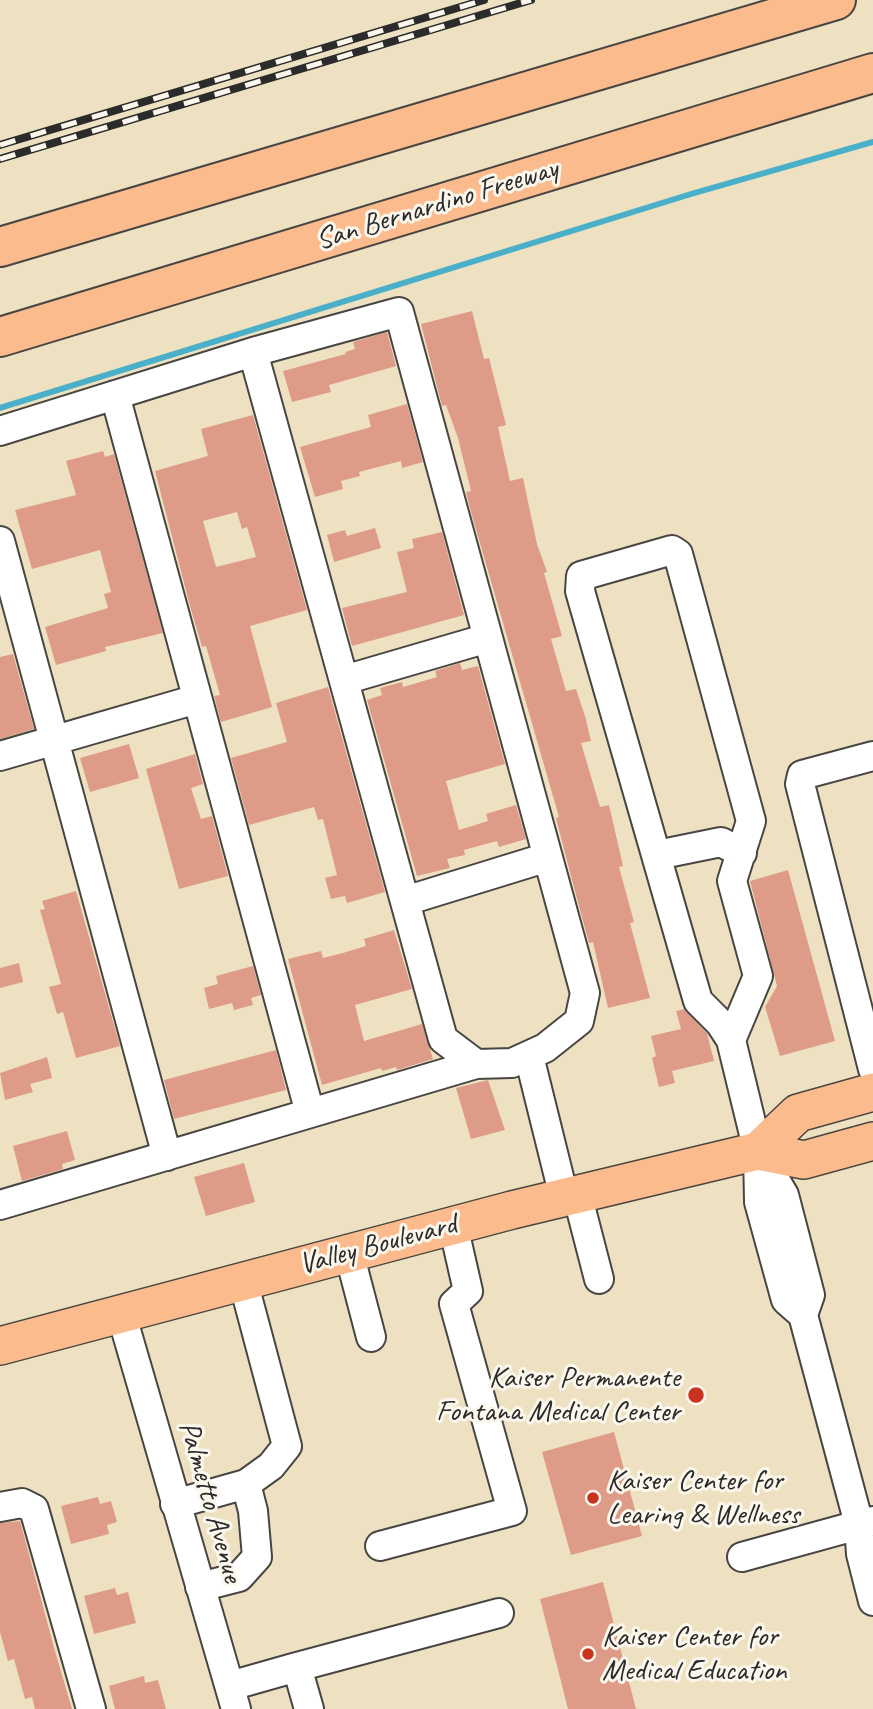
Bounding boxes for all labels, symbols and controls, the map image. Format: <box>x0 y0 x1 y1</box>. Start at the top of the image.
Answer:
street label: San Bernardino Freeway <box>312 151 562 259</box>
street label: Valley Boulevard <box>295 1207 461 1283</box>
place label: Kaiser Permanente Fontana Medical Center <box>436 1360 680 1430</box>
marker: Kaiser Permanente Fontana Medical Center <box>686 1385 706 1405</box>
street label: Palmetto Avenue <box>170 1417 250 1587</box>
place label: Kaiser Center for Learing & Wellness <box>607 1463 799 1534</box>
marker: Kaiser Center for Learing & Wellness <box>585 1490 601 1506</box>
place label: Kaiser Center for Medical Education <box>602 1619 787 1690</box>
marker: Kaiser Center for Medical Education <box>580 1646 596 1662</box>

